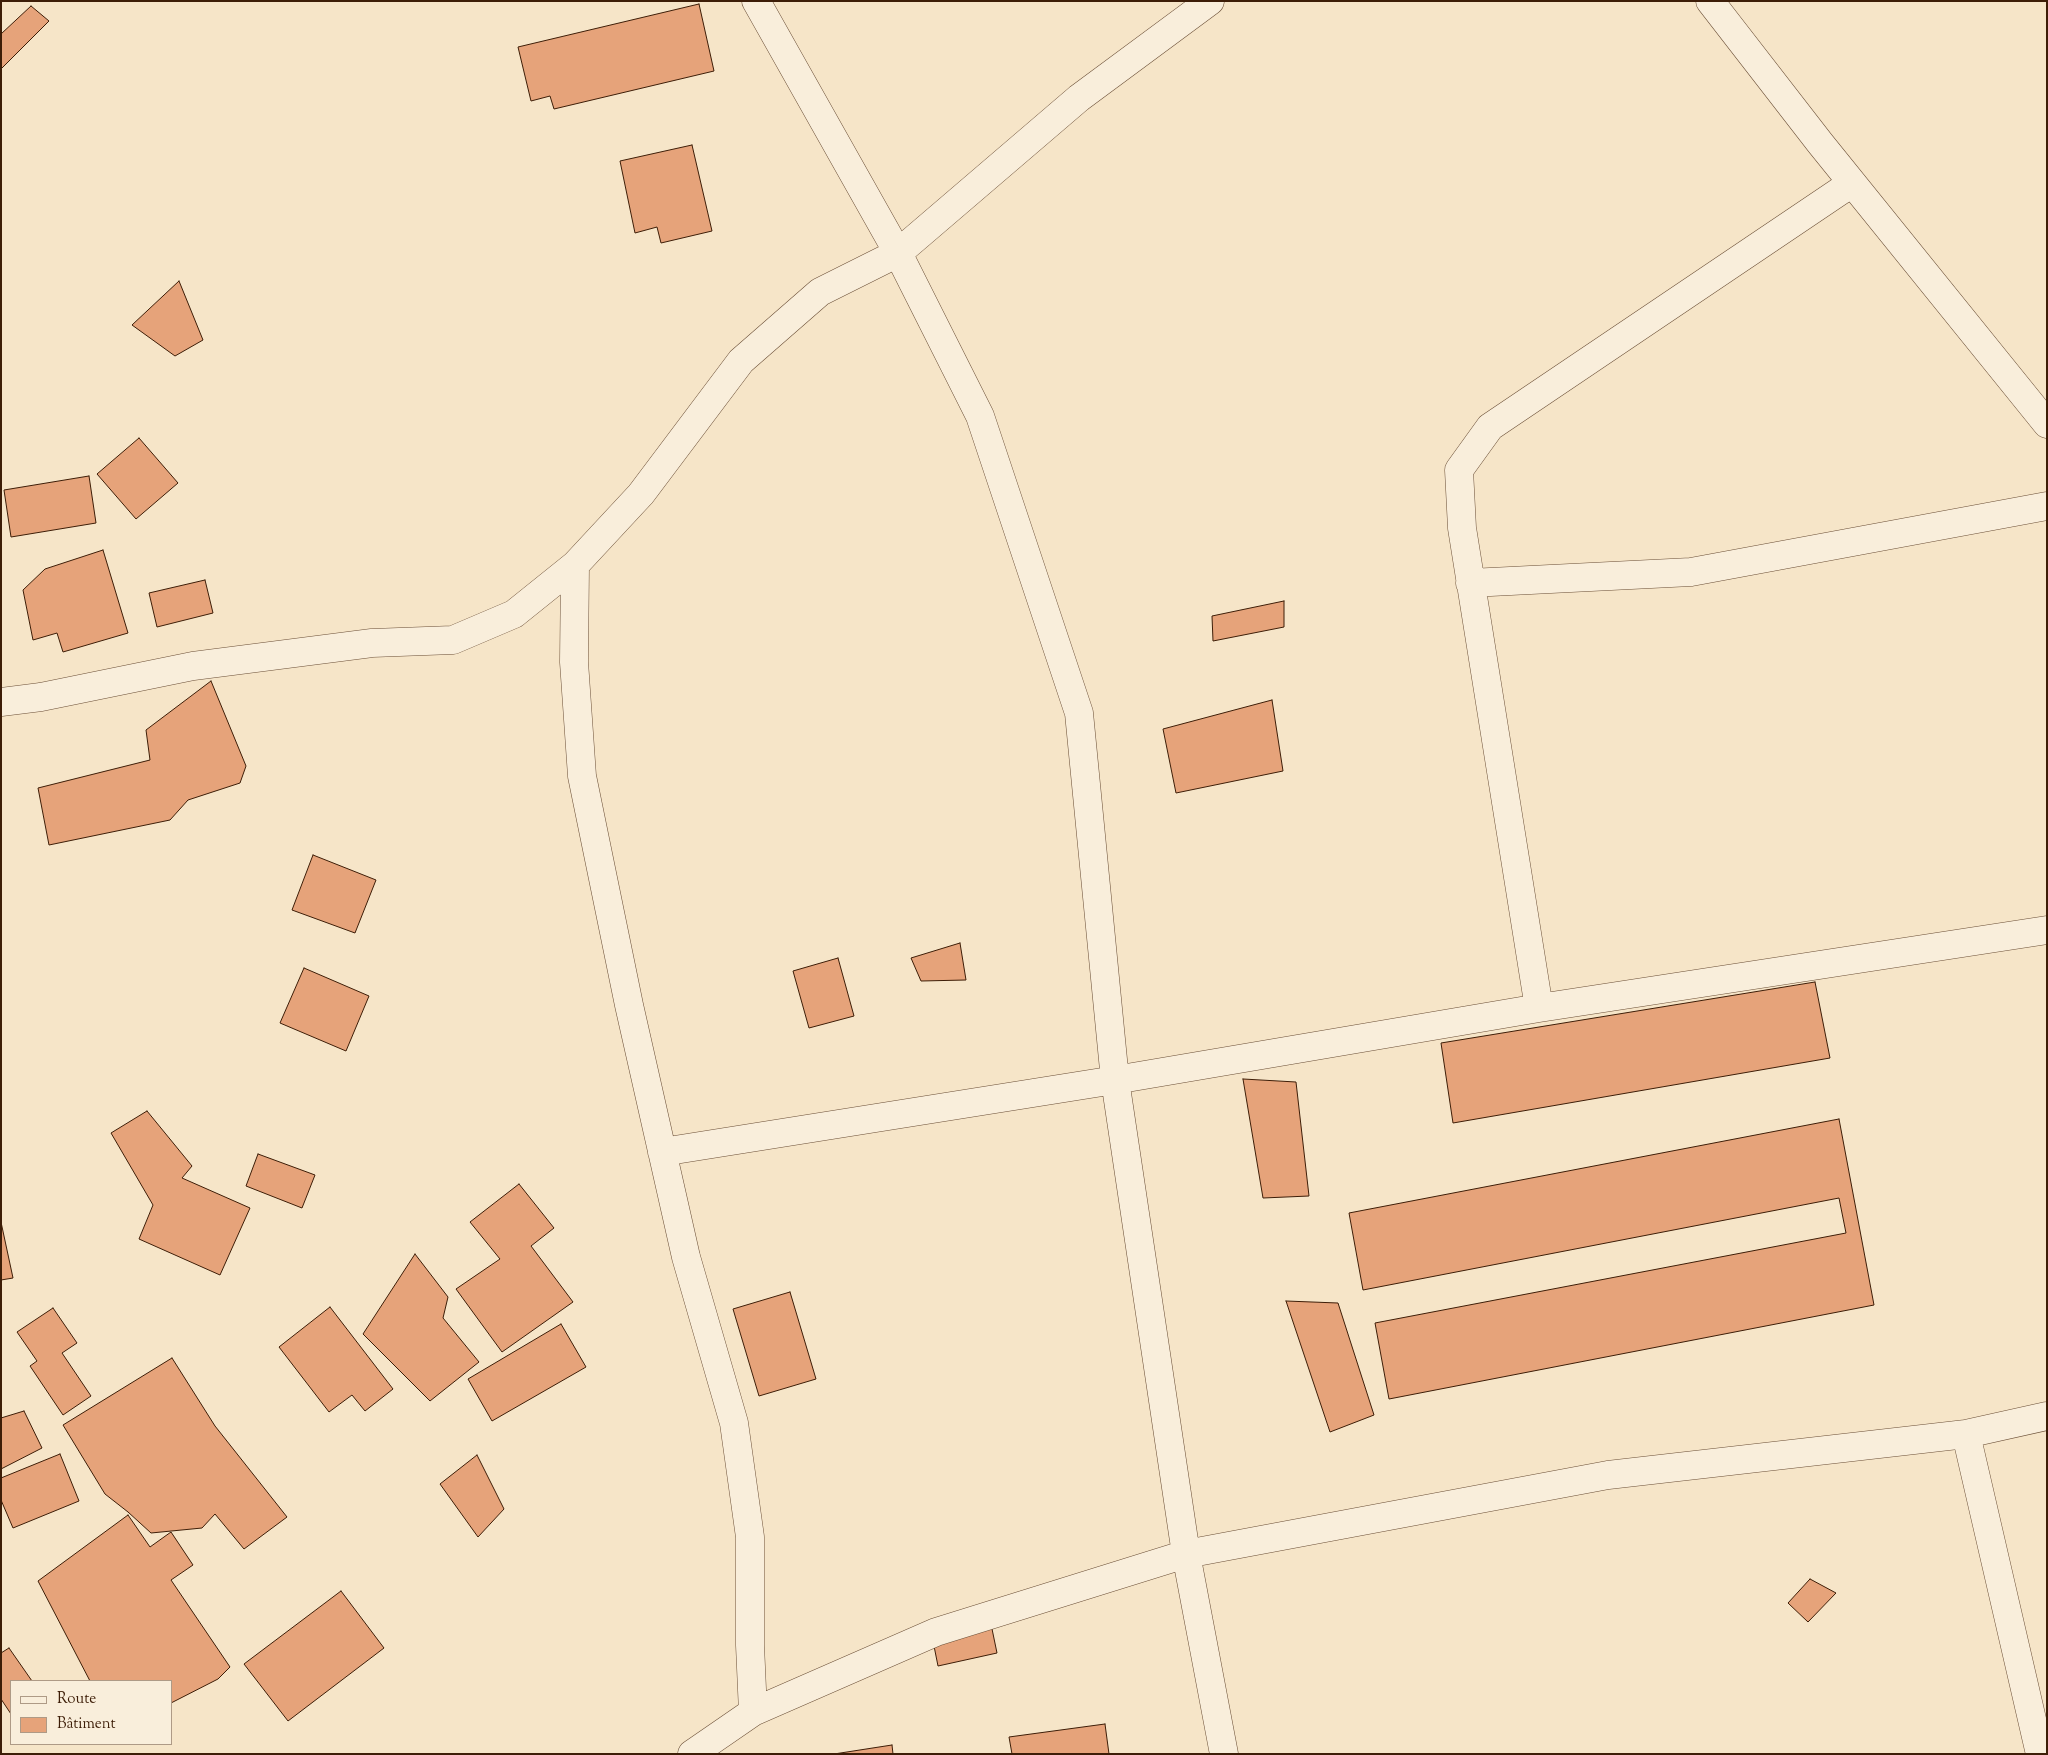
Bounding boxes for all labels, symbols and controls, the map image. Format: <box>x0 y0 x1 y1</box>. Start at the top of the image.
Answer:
legend <box>10 1680 172 1745</box>
text: Route <box>57 1689 96 1710</box>
text: Bâtiment <box>57 1714 116 1735</box>

